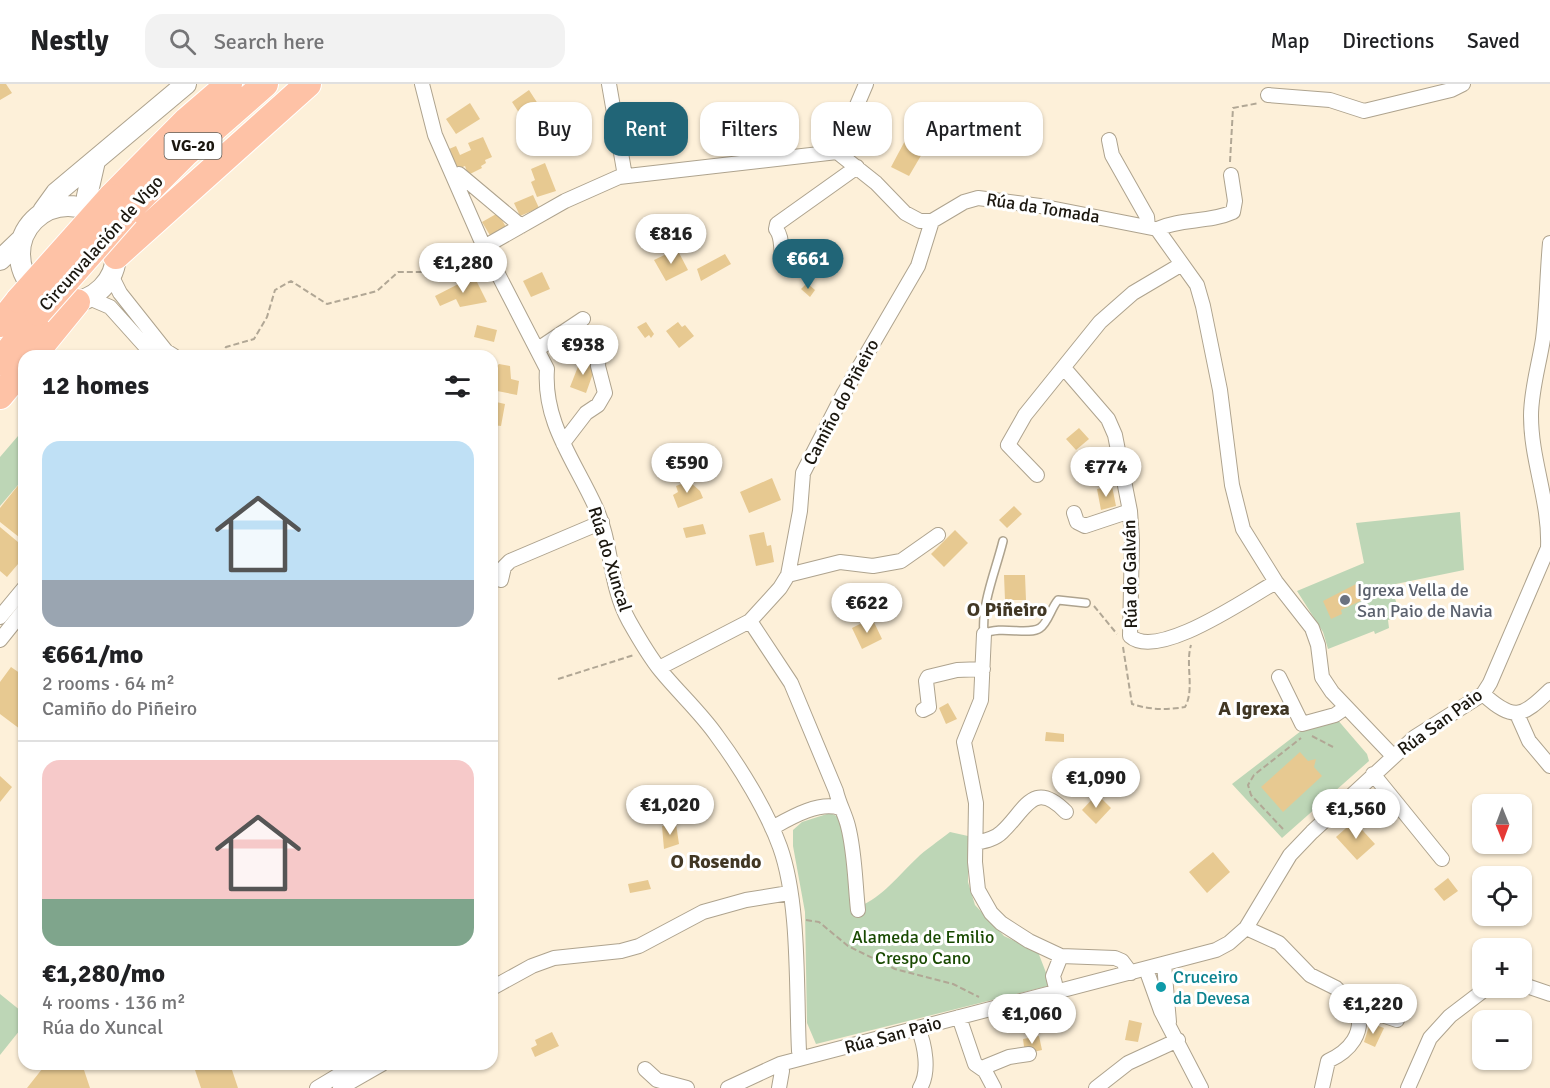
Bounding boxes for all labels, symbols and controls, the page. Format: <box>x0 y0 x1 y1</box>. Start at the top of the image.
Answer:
search box <box>145 14 565 68</box>
text: Nestly <box>30 24 109 58</box>
icon: search <box>166 25 199 58</box>
text: Search here <box>214 28 325 55</box>
text: Map <box>1271 28 1309 54</box>
text: Directions <box>1342 28 1434 54</box>
text: Saved <box>1467 28 1520 54</box>
chip: Buy <box>516 102 592 156</box>
chip: Rent <box>604 102 688 156</box>
chip: Filters <box>700 102 799 156</box>
chip: New <box>811 102 892 156</box>
chip: Apartment <box>904 102 1043 156</box>
road number: VG-20 <box>164 133 222 159</box>
street label: Circunvalación de Vigo <box>34 171 168 315</box>
street label: Rúa da Tomada <box>985 188 1101 228</box>
pin: €816 <box>635 214 707 265</box>
text: €816 <box>649 221 693 246</box>
pin: €661 <box>772 239 844 290</box>
pin: €1,280 <box>414 243 512 294</box>
text: €661 <box>786 246 830 271</box>
text: €1,280 <box>433 250 493 275</box>
pin: €938 <box>547 325 619 376</box>
text: €938 <box>561 332 605 357</box>
street label: Camiño do Piñeiro <box>799 335 883 469</box>
text: 12 homes <box>42 370 149 402</box>
icon: filters <box>441 370 474 403</box>
pin: €590 <box>651 443 723 494</box>
pin: €774 <box>1070 447 1142 498</box>
text: €590 <box>665 450 709 475</box>
text: €774 <box>1084 454 1128 479</box>
icon: home <box>204 480 312 588</box>
street label: Rúa do Xuncal <box>584 504 636 614</box>
street label: Rúa do Galván <box>1118 519 1142 629</box>
place label: Igrexa Vella de San Paio de Navia <box>1357 579 1493 622</box>
pin: €622 <box>831 583 903 634</box>
text: €622 <box>845 590 889 615</box>
marker: Igrexa Vella de San Paio de Navia <box>1338 593 1352 607</box>
district label: O Piñeiro <box>967 597 1047 622</box>
text: €661/mo <box>42 639 143 671</box>
text: 2 rooms · 64 m² <box>42 671 175 696</box>
street label: Rúa San Paio <box>1393 684 1487 760</box>
text: Camiño do Piñeiro <box>42 696 197 721</box>
district label: A Igrexa <box>1218 696 1290 721</box>
pin: €1,090 <box>1047 758 1145 809</box>
text: €1,090 <box>1066 765 1126 790</box>
pin: €1,020 <box>621 785 719 836</box>
pin: €1,560 <box>1307 789 1405 840</box>
text: €1,020 <box>640 792 700 817</box>
north arrow <box>1472 794 1532 854</box>
map controls <box>1472 794 1532 1070</box>
text: €1,560 <box>1326 796 1386 821</box>
icon: home <box>204 799 312 907</box>
district label: O Rosendo <box>670 849 762 874</box>
button: locate <box>1472 866 1532 926</box>
park label: Alameda de Emilio Crespo Cano <box>852 926 994 969</box>
button: + <box>1472 938 1532 998</box>
text: €1,280/mo <box>42 958 165 990</box>
place label: Cruceiro da Devesa <box>1173 966 1250 1009</box>
marker: Cruceiro da Devesa <box>1154 980 1168 994</box>
pin: €1,220 <box>1324 984 1422 1035</box>
text: 4 rooms · 136 m² <box>42 990 186 1015</box>
text: €1,220 <box>1343 991 1403 1016</box>
pin: €1,060 <box>983 994 1081 1045</box>
text: €1,060 <box>1002 1001 1062 1026</box>
button: − <box>1472 1010 1532 1070</box>
street label: Rúa San Paio <box>842 1012 944 1058</box>
text: Rúa do Xuncal <box>42 1015 163 1040</box>

